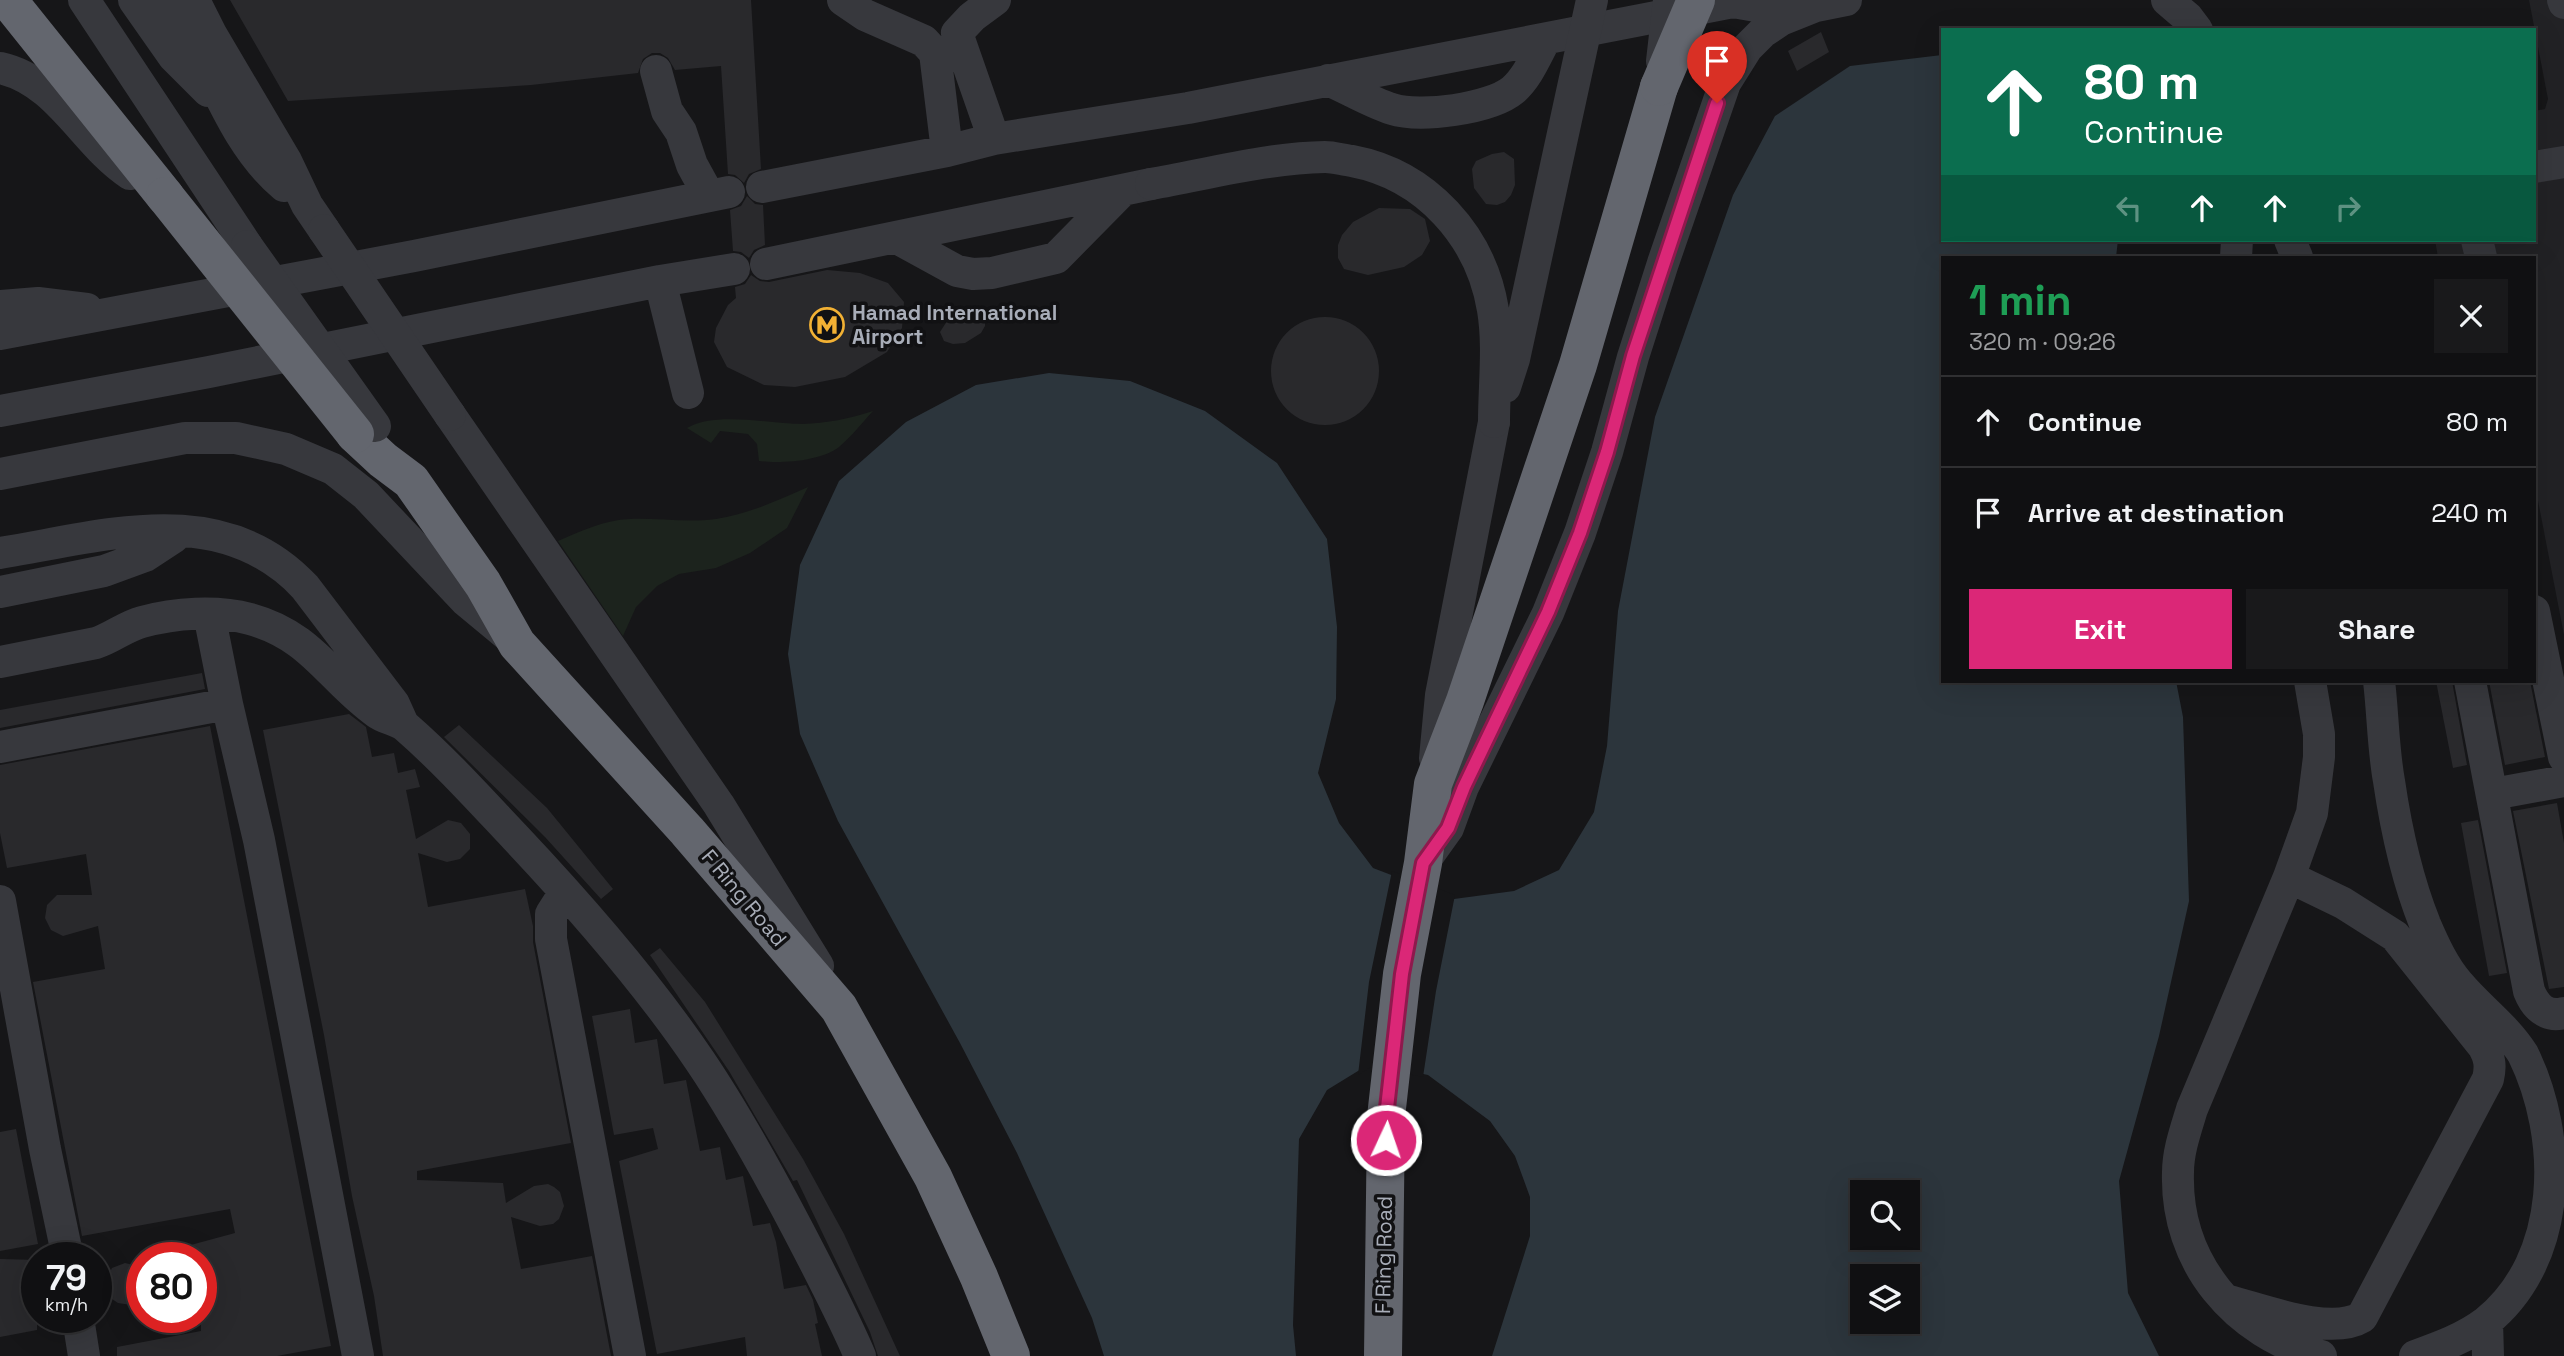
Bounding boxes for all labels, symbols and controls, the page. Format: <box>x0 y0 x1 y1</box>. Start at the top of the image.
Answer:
pin <box>1687 31 1747 103</box>
icon: arrive <box>1698 42 1736 80</box>
text: 80 m <box>2084 51 2199 113</box>
icon: ahead <box>1969 56 2060 147</box>
text: Continue <box>2084 112 2224 152</box>
icon: left <box>2110 189 2148 227</box>
icon: ahead <box>2183 189 2221 227</box>
icon: ahead <box>2256 189 2294 227</box>
icon: right <box>2329 189 2367 227</box>
text: 1 min <box>1969 274 2072 327</box>
button: close <box>2434 279 2508 353</box>
place label: Hamad International Airport <box>852 299 1057 350</box>
metro station icon: Hamad International Airport <box>808 306 846 344</box>
text: 320 m · 09:26 <box>1969 327 2116 357</box>
icon: ahead <box>1969 403 2007 441</box>
text: Continue <box>2028 405 2142 439</box>
text: 80 m <box>2446 405 2508 439</box>
icon: arrive <box>1969 494 2007 532</box>
text: Arrive at destination <box>2028 496 2285 530</box>
text: 240 m <box>2431 496 2508 530</box>
button: Exit <box>1969 589 2232 669</box>
button: Share <box>2246 589 2508 669</box>
street label: F Ring Road <box>696 844 793 952</box>
position arrow <box>1349 1103 1423 1177</box>
map controls <box>1850 1180 1920 1334</box>
button: search <box>1850 1180 1920 1250</box>
street label: F Ring Road <box>1369 1196 1398 1314</box>
speed limit sign: 80 <box>126 1242 217 1333</box>
text: 79 <box>46 1256 87 1300</box>
button: layers <box>1850 1264 1920 1334</box>
text: km/h <box>45 1293 88 1316</box>

